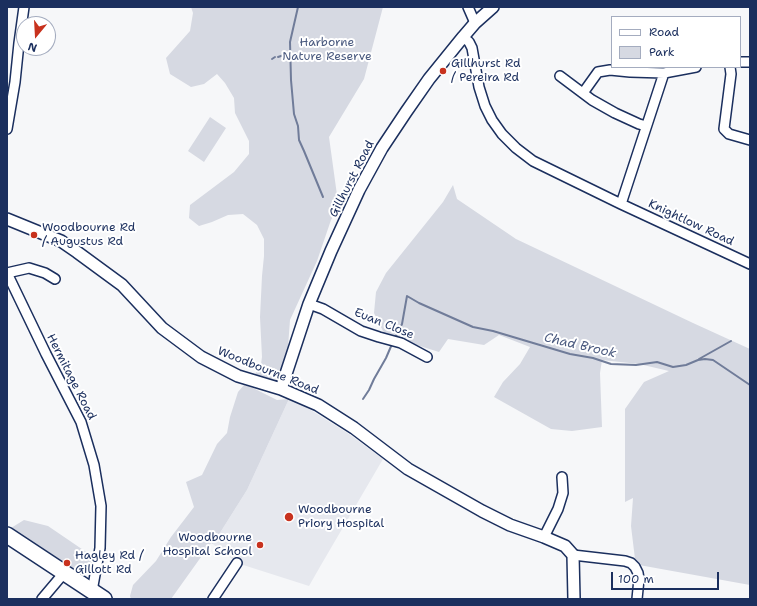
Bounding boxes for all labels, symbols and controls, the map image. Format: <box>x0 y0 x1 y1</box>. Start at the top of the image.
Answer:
north arrow <box>16 16 56 56</box>
legend <box>611 16 741 68</box>
text: Road <box>649 24 679 40</box>
park label: Harborne Nature Reserve <box>282 36 372 64</box>
text: N <box>26 38 39 55</box>
text: Park <box>649 44 675 60</box>
place label: Gillhurst Rd / Pereira Rd <box>451 57 521 85</box>
marker: Gillhurst Rd / Pereira Rd <box>438 66 448 76</box>
street label: Gillhurst Road <box>326 138 378 220</box>
street label: Knightlow Road <box>646 197 736 249</box>
place label: Woodbourne Rd / Augustus Rd <box>42 221 135 249</box>
marker: Woodbourne Rd / Augustus Rd <box>29 230 39 240</box>
street label: Euan Close <box>352 305 416 343</box>
water label: Chad Brook <box>543 330 617 362</box>
street label: Hermitage Road <box>43 332 99 422</box>
street label: Woodbourne Road <box>215 344 321 398</box>
place label: Woodbourne Priory Hospital <box>298 503 384 531</box>
marker: Woodbourne Priory Hospital <box>283 511 295 523</box>
place label: Woodbourne Hospital School <box>163 531 252 559</box>
marker: Woodbourne Hospital School <box>255 540 265 550</box>
place label: Hagley Rd / Gillott Rd <box>75 549 143 577</box>
marker: Hagley Rd / Gillott Rd <box>62 558 72 568</box>
scale bar <box>613 564 721 590</box>
text: 100 m <box>618 571 654 587</box>

